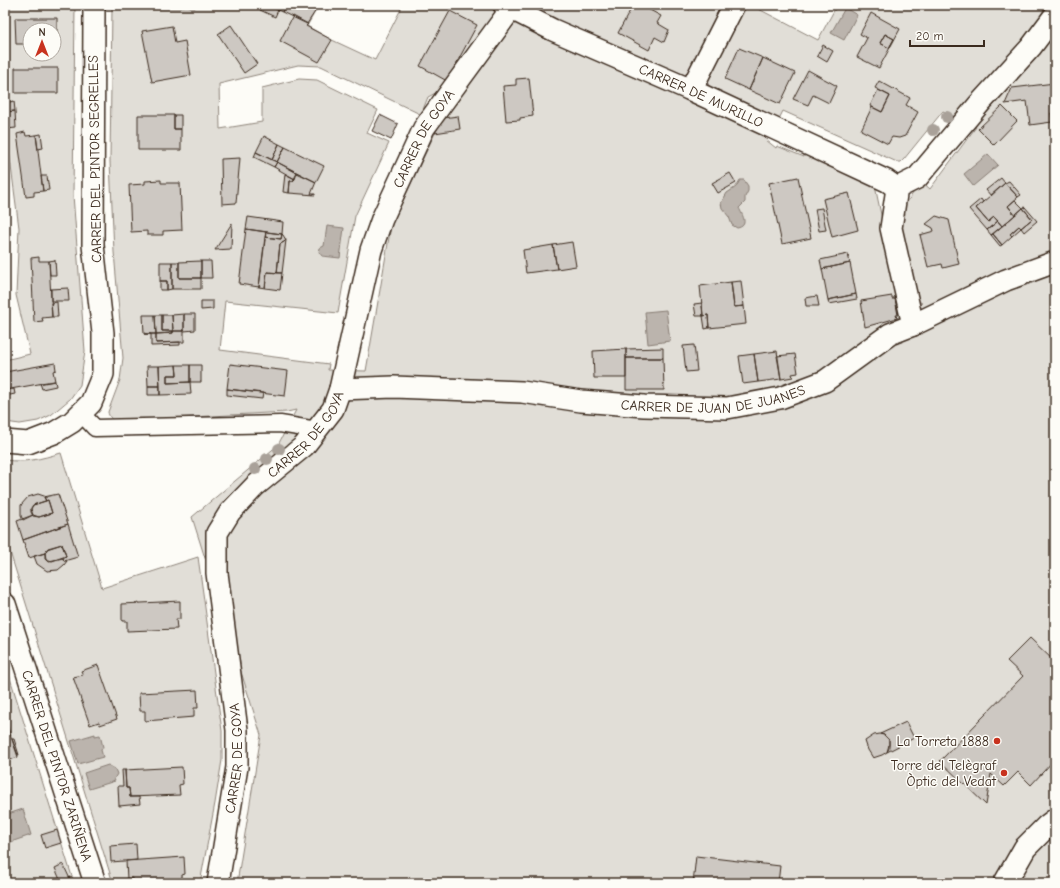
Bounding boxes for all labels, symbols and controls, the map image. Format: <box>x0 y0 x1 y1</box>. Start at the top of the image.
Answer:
north arrow <box>22 22 62 62</box>
scale bar <box>910 22 984 48</box>
text: N <box>38 26 46 39</box>
text: 20 m <box>916 29 944 43</box>
street label: CARRER DEL PINTOR SEGRELLES <box>85 55 105 263</box>
street label: CARRER DE MURILLO <box>636 60 766 131</box>
street label: CARRER DE GOYA <box>389 86 458 190</box>
street label: CARRER DE JUAN DE JUANES <box>620 381 808 417</box>
street label: CARRER DE GOYA <box>264 389 347 481</box>
street label: CARRER DEL PINTOR ZARIÑENA <box>18 668 96 864</box>
street label: CARRER DE GOYA <box>221 702 246 815</box>
place label: La Torreta 1888 <box>896 733 989 750</box>
marker: La Torreta 1888 <box>992 736 1002 746</box>
place label: Torre del Telègraf Òptic del Vedat <box>891 757 997 790</box>
marker: Torre del Telègraf Òptic del Vedat <box>999 768 1009 778</box>

